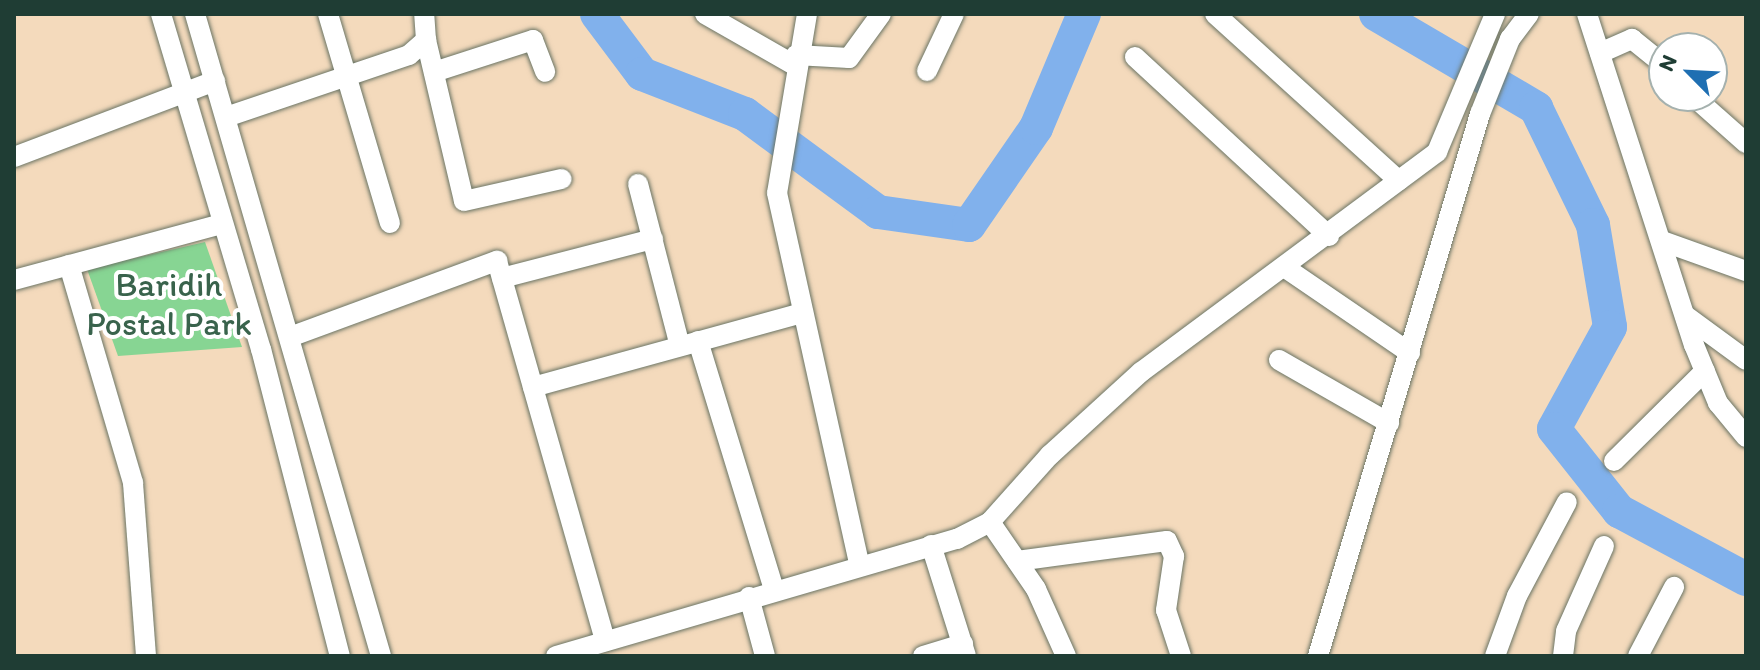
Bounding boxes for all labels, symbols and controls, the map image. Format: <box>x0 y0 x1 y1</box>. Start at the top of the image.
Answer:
north arrow <box>1648 32 1728 112</box>
text: N <box>1652 51 1683 75</box>
park label: Baridih Postal Park <box>87 264 251 344</box>

